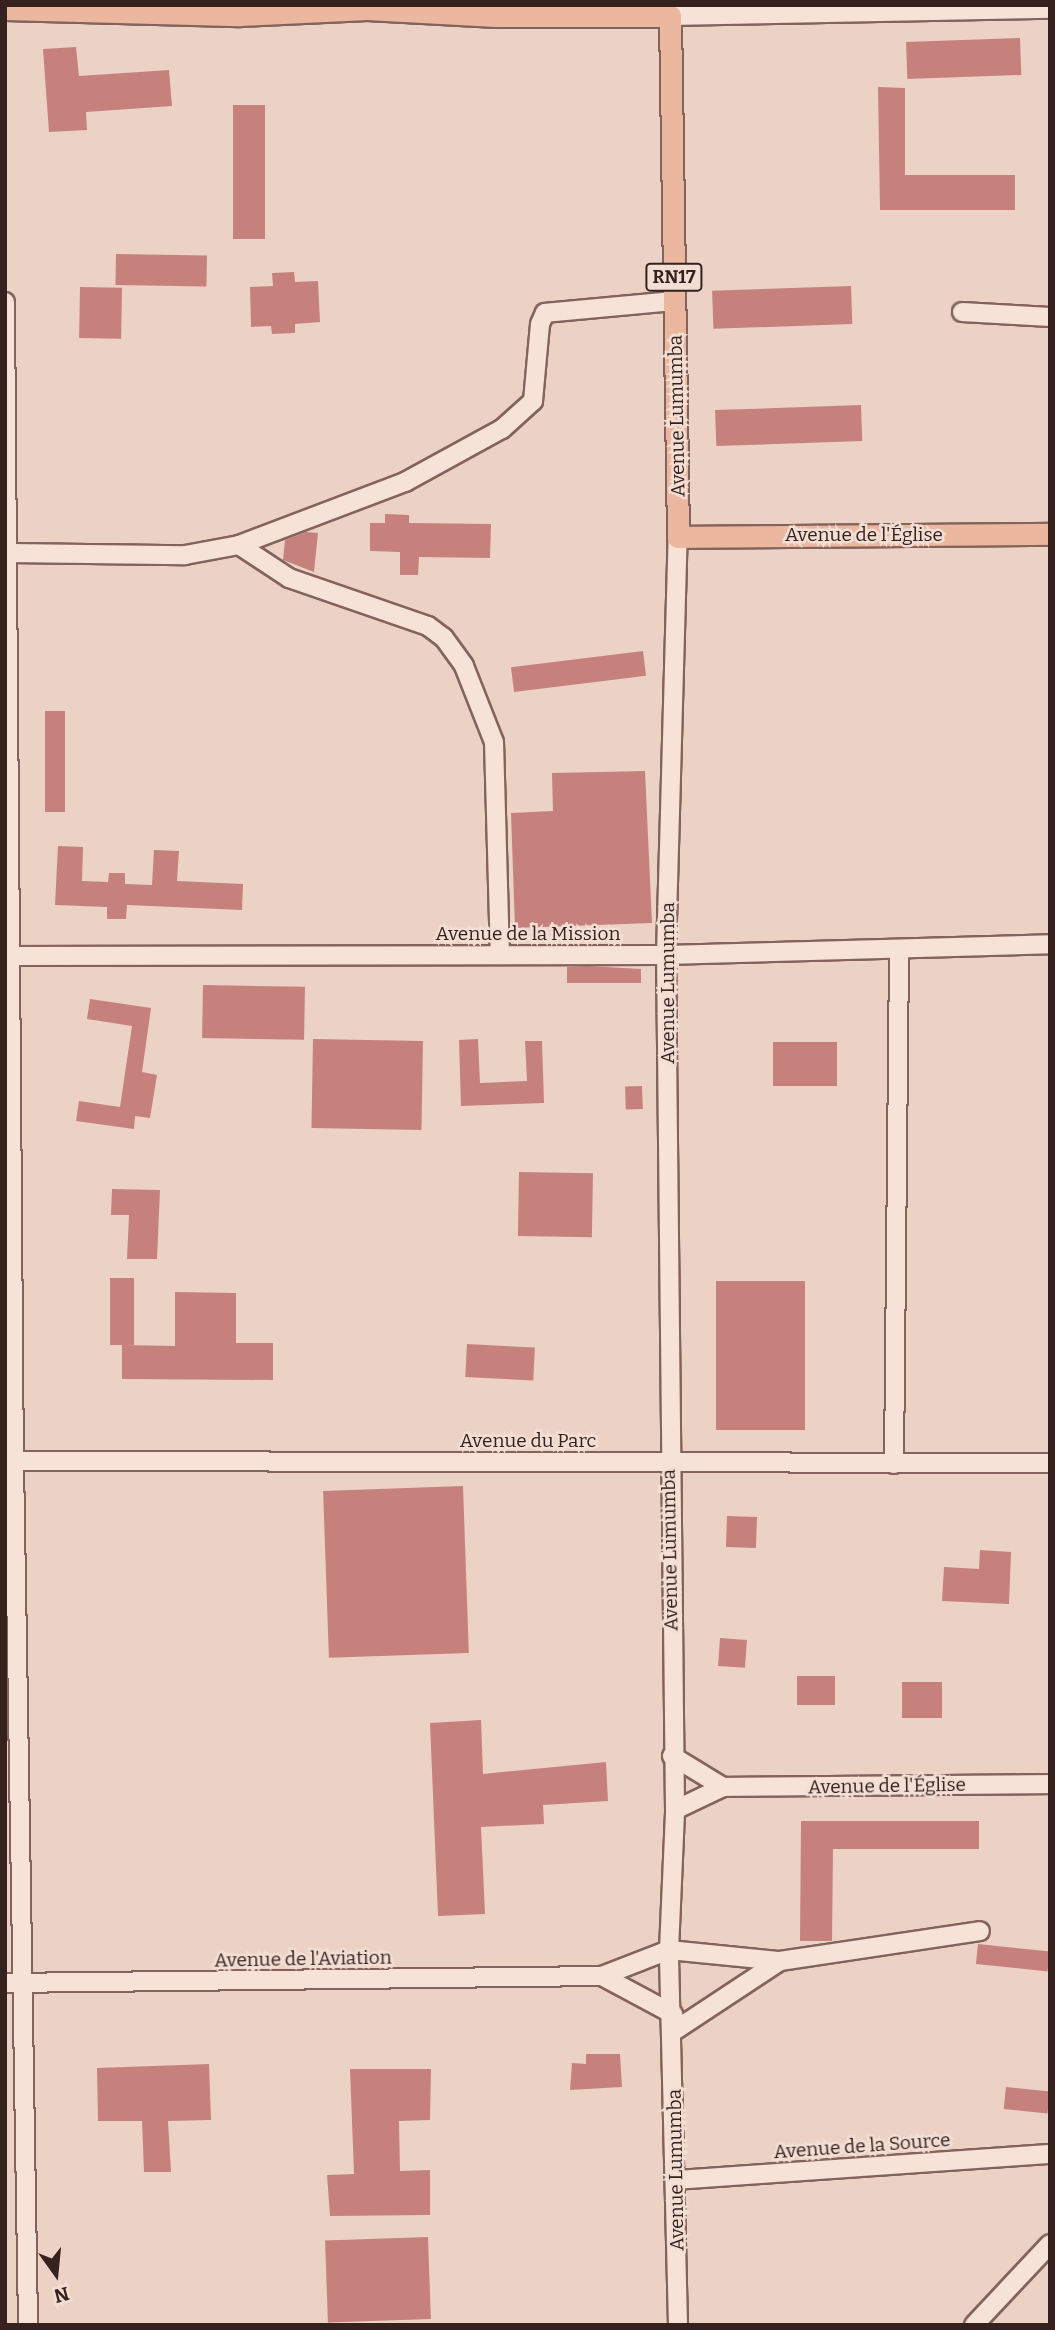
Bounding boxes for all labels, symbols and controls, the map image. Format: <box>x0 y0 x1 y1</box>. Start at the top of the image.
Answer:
road number: RN17 <box>644 262 704 292</box>
street label: Avenue Lumumba <box>664 335 690 497</box>
street label: Avenue de l'Église <box>785 524 943 546</box>
street label: Avenue Lumumba <box>657 902 679 1064</box>
street label: Avenue de la Mission <box>436 923 620 945</box>
street label: Avenue du Parc <box>460 1430 596 1452</box>
street label: Avenue Lumumba <box>657 1469 683 1631</box>
street label: Avenue de l'Église <box>808 1773 966 1799</box>
street label: Avenue de l'Aviation <box>214 1946 392 1972</box>
street label: Avenue Lumumba <box>663 2089 689 2251</box>
street label: Avenue de la Source <box>773 2128 951 2164</box>
north arrow <box>21 2239 91 2309</box>
text: N <box>52 2282 72 2308</box>

